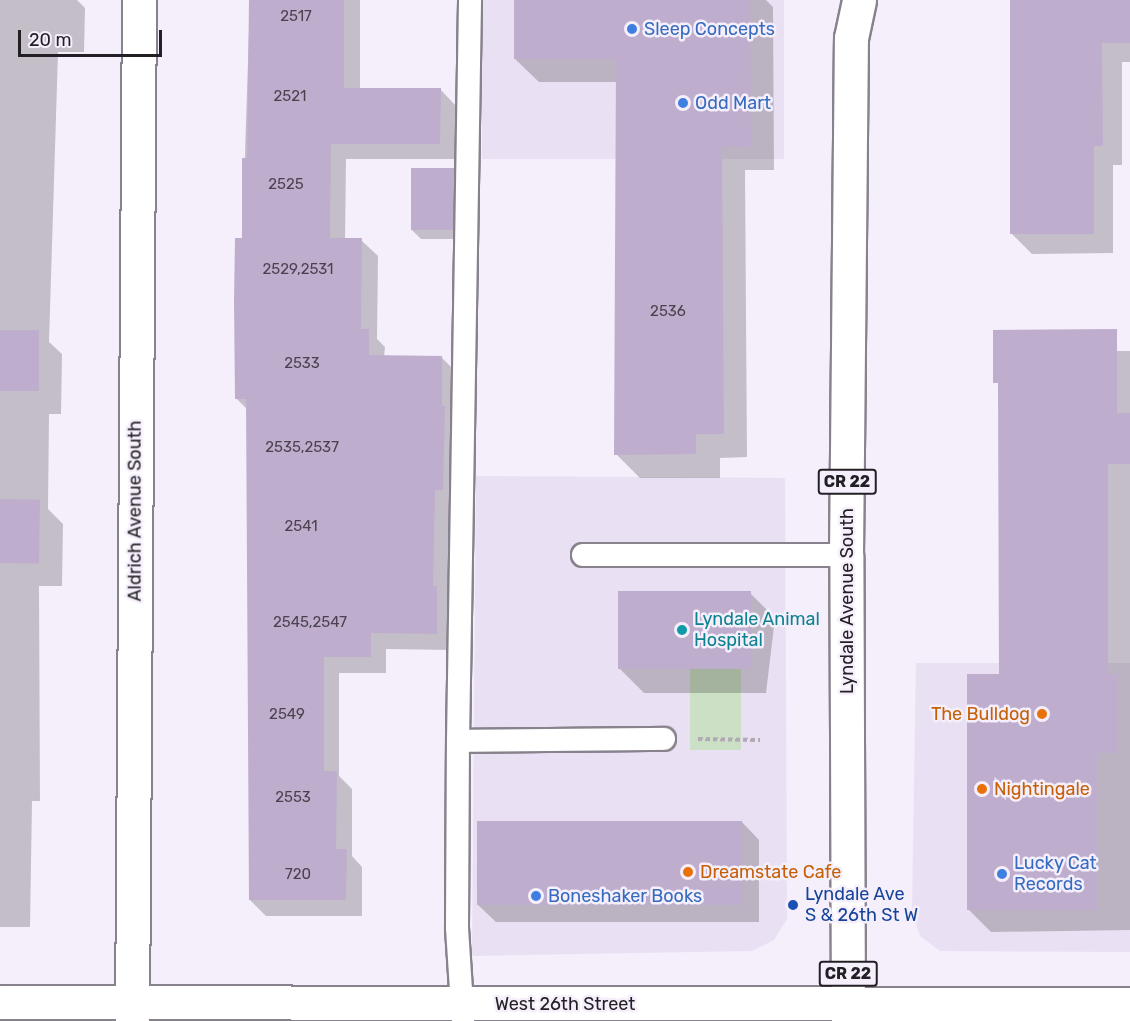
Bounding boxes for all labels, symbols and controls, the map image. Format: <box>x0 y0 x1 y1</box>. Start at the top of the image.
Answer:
house number: 2517 <box>280 8 312 26</box>
scale bar <box>21 18 165 56</box>
place label: Sleep Concepts <box>644 18 775 40</box>
marker: Sleep Concepts <box>625 22 639 36</box>
text: 20 m <box>29 29 71 51</box>
house number: 2521 <box>274 88 306 106</box>
place label: Odd Mart <box>695 92 771 114</box>
marker: Odd Mart <box>676 96 690 110</box>
house number: 2525 <box>268 176 304 194</box>
house number: 2529,2531 <box>262 261 334 279</box>
house number: 2536 <box>650 303 686 321</box>
house number: 2533 <box>284 355 320 373</box>
street label: Aldrich Avenue South <box>124 420 146 602</box>
house number: 2535,2537 <box>265 439 339 457</box>
road number: CR 22 <box>817 469 877 495</box>
street label: Lyndale Avenue South <box>836 508 858 694</box>
house number: 2541 <box>284 518 318 536</box>
place label: Lyndale Animal Hospital <box>694 609 820 652</box>
house number: 2545,2547 <box>273 614 347 632</box>
marker: Lyndale Animal Hospital <box>675 623 689 637</box>
place label: The Bulldog <box>931 703 1030 725</box>
house number: 2549 <box>269 706 305 724</box>
marker: The Bulldog <box>1035 707 1049 721</box>
place label: Nightingale <box>994 778 1090 800</box>
marker: Nightingale <box>975 782 989 796</box>
house number: 2553 <box>275 789 311 807</box>
place label: Lucky Cat Records <box>1014 853 1097 896</box>
place label: Dreamstate Cafe <box>700 861 841 883</box>
marker: Dreamstate Cafe <box>681 865 695 879</box>
house number: 720 <box>285 866 311 884</box>
marker: Lucky Cat Records <box>995 867 1009 881</box>
place label: Lyndale Ave S & 26th St W <box>805 884 918 926</box>
place label: Boneshaker Books <box>548 885 703 907</box>
marker: Boneshaker Books <box>529 889 543 903</box>
marker: Lyndale Ave S & 26th St W <box>786 898 800 912</box>
road number: CR 22 <box>818 961 878 987</box>
street label: West 26th Street <box>495 993 635 1015</box>

